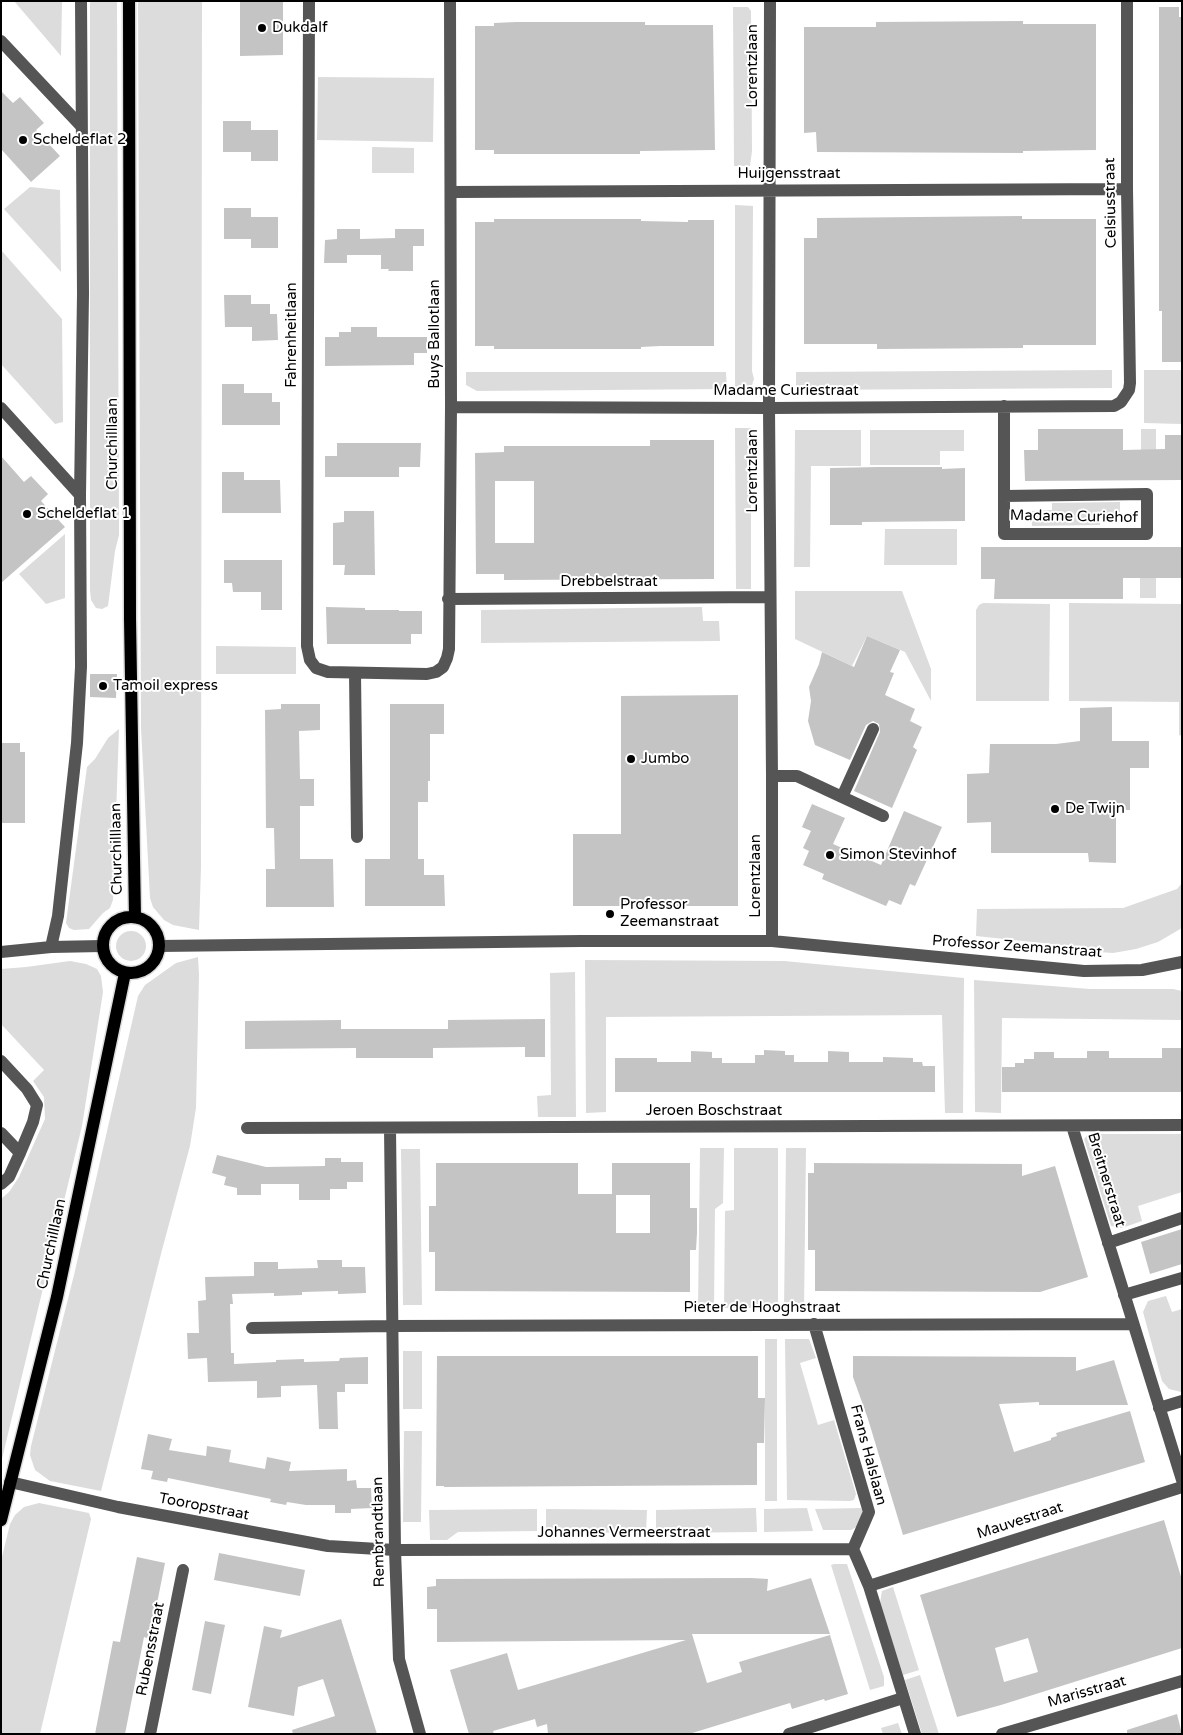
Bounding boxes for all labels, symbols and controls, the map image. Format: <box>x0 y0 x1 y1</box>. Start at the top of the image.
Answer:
place label: Dukdalf <box>272 19 328 37</box>
marker: Dukdalf <box>256 22 268 34</box>
street label: Lorentzlaan <box>744 24 762 108</box>
place label: Scheldeflat 2 <box>33 131 126 149</box>
marker: Scheldeflat 2 <box>17 134 29 146</box>
street label: Celsiusstraat <box>1101 157 1121 249</box>
street label: Huijgensstraat <box>737 165 841 183</box>
street label: Buys Ballotlaan <box>426 279 444 389</box>
street label: Fahrenheitlaan <box>283 282 301 388</box>
street label: Madame Curiestraat <box>713 382 859 400</box>
street label: Churchilllaan <box>104 398 122 490</box>
street label: Lorentzlaan <box>744 429 762 513</box>
place label: Scheldeflat 1 <box>37 505 130 523</box>
street label: Madame Curiehof <box>1010 507 1138 527</box>
marker: Scheldeflat 1 <box>21 508 33 520</box>
street label: Drebbelstraat <box>560 573 658 591</box>
place label: Tamoil express <box>113 677 218 695</box>
marker: Tamoil express <box>97 680 109 692</box>
place label: Jumbo <box>641 750 689 768</box>
marker: Jumbo <box>625 753 637 765</box>
place label: De Twijn <box>1065 800 1125 818</box>
street label: Churchilllaan <box>107 803 127 895</box>
marker: De Twijn <box>1049 803 1061 815</box>
street label: Lorentzlaan <box>747 834 765 918</box>
place label: Simon Stevinhof <box>840 846 956 864</box>
marker: Simon Stevinhof <box>824 849 836 861</box>
place label: Professor Zeemanstraat <box>620 896 719 931</box>
marker: Professor Zeemanstraat <box>604 908 616 920</box>
street label: Professor Zeemanstraat <box>931 932 1103 962</box>
street label: Jeroen Boschstraat <box>646 1102 782 1120</box>
street label: Breitnerstraat <box>1083 1130 1129 1230</box>
street label: Churchilllaan <box>34 1197 70 1291</box>
street label: Pieter de Hooghstraat <box>684 1299 840 1317</box>
street label: Frans Halslaan <box>846 1403 890 1507</box>
street label: Rembrandtlaan <box>369 1477 389 1587</box>
street label: Tooropstraat <box>157 1489 251 1525</box>
street label: Mauvestraat <box>975 1499 1065 1543</box>
street label: Johannes Vermeerstraat <box>538 1524 710 1542</box>
street label: Rubensstraat <box>133 1601 169 1697</box>
street label: Marisstraat <box>1046 1672 1128 1712</box>

